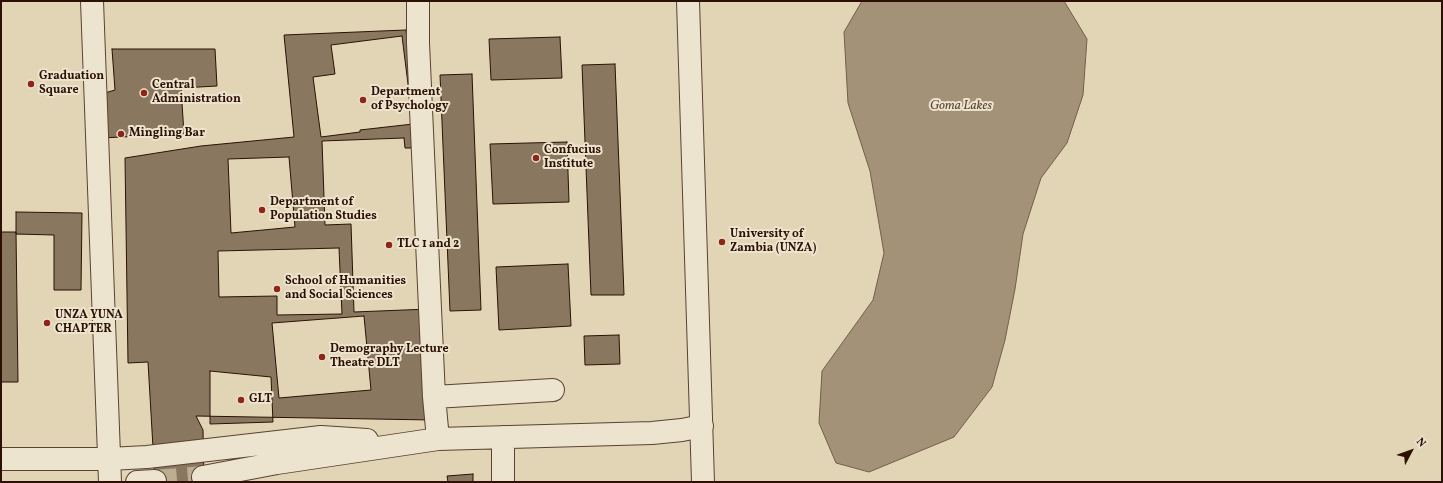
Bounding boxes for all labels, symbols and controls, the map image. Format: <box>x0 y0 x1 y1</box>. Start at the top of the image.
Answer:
place label: Graduation Square <box>39 70 104 98</box>
marker: Graduation Square <box>26 79 36 89</box>
place label: Central Administration <box>152 79 241 107</box>
place label: Department of Psychology <box>371 86 449 114</box>
marker: Central Administration <box>139 88 149 98</box>
marker: Department of Psychology <box>358 95 368 105</box>
water label: Goma Lakes <box>930 99 992 115</box>
place label: Mingling Bar <box>129 127 205 141</box>
marker: Mingling Bar <box>116 129 126 139</box>
place label: Confucius Institute <box>544 144 601 172</box>
marker: Confucius Institute <box>531 153 541 163</box>
place label: Department of Population Studies <box>270 196 377 224</box>
marker: Department of Population Studies <box>257 205 267 215</box>
place label: University of Zambia (UNZA) <box>730 228 816 256</box>
marker: University of Zambia (UNZA) <box>717 237 727 247</box>
place label: TLC 1 and 2 <box>397 238 459 252</box>
marker: TLC 1 and 2 <box>384 240 394 250</box>
place label: School of Humanities and Social Sciences <box>285 275 406 303</box>
marker: School of Humanities and Social Sciences <box>272 284 282 294</box>
place label: UNZA YUNA CHAPTER <box>55 309 123 337</box>
marker: UNZA YUNA CHAPTER <box>42 318 52 328</box>
place label: Demography Lecture Theatre DLT <box>330 343 449 371</box>
marker: Demography Lecture Theatre DLT <box>317 352 327 362</box>
place label: GLT <box>249 393 272 407</box>
marker: GLT <box>236 395 246 405</box>
north arrow <box>1391 431 1431 471</box>
text: N <box>1412 435 1429 451</box>

